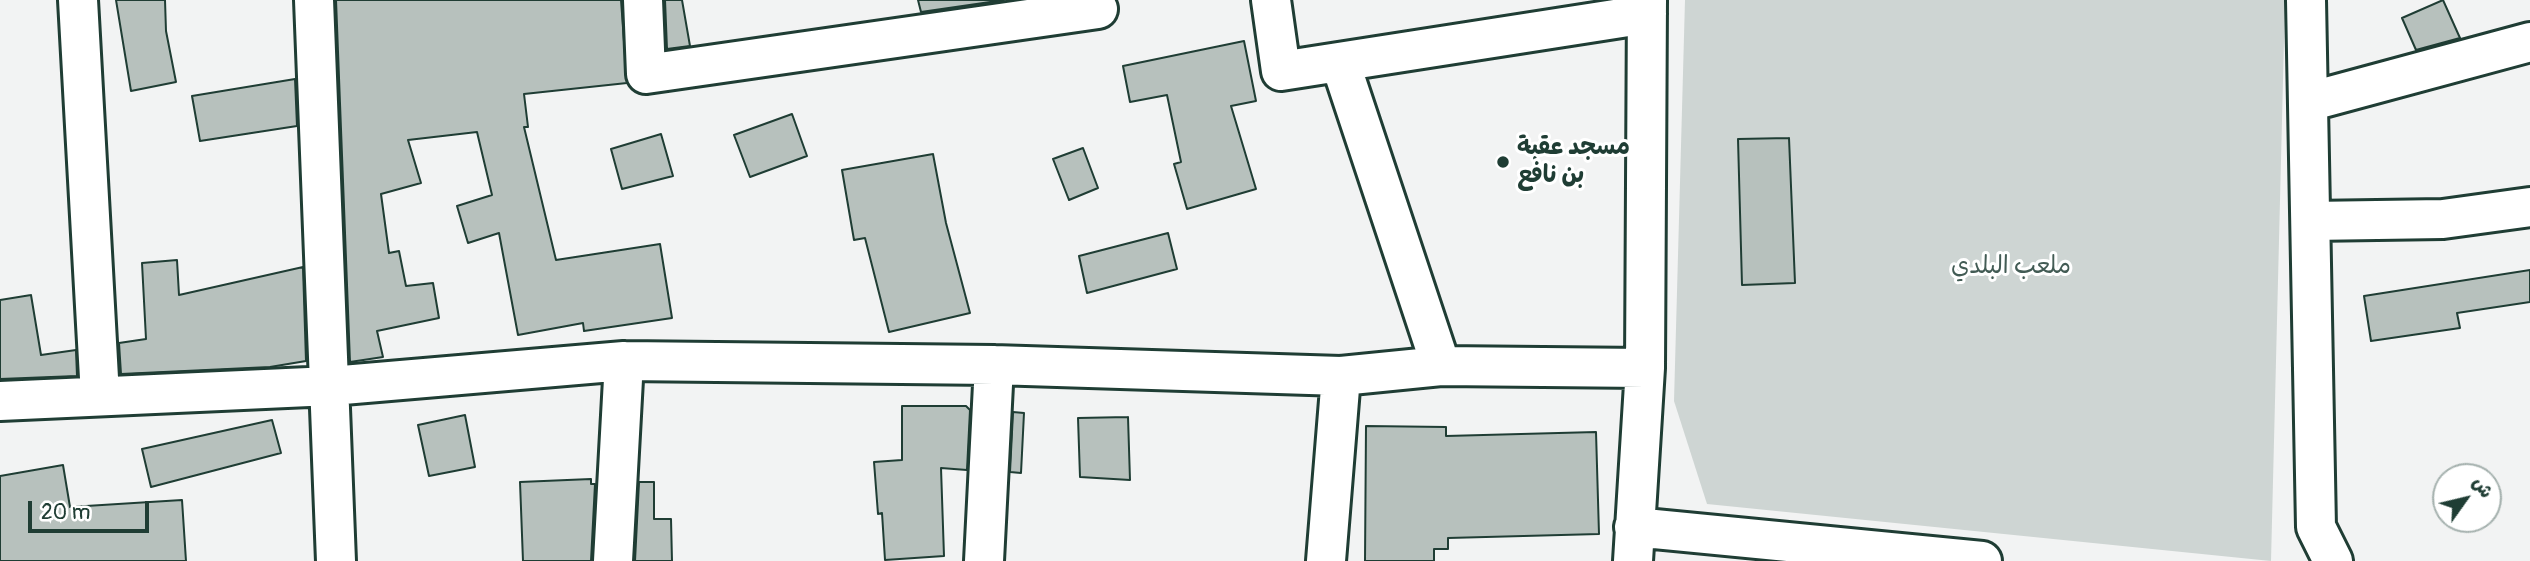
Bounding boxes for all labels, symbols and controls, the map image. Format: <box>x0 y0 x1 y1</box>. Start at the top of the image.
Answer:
place label: مسجد عقبة بن نافع <box>1517 134 1630 190</box>
marker: مسجد عقبة بن نافع <box>1495 154 1511 170</box>
park label: ملعب البلدي <box>1951 253 2071 281</box>
north arrow <box>2432 463 2502 533</box>
text: ش <box>2467 472 2499 503</box>
scale bar <box>32 488 152 532</box>
text: 20 m <box>41 499 90 526</box>

